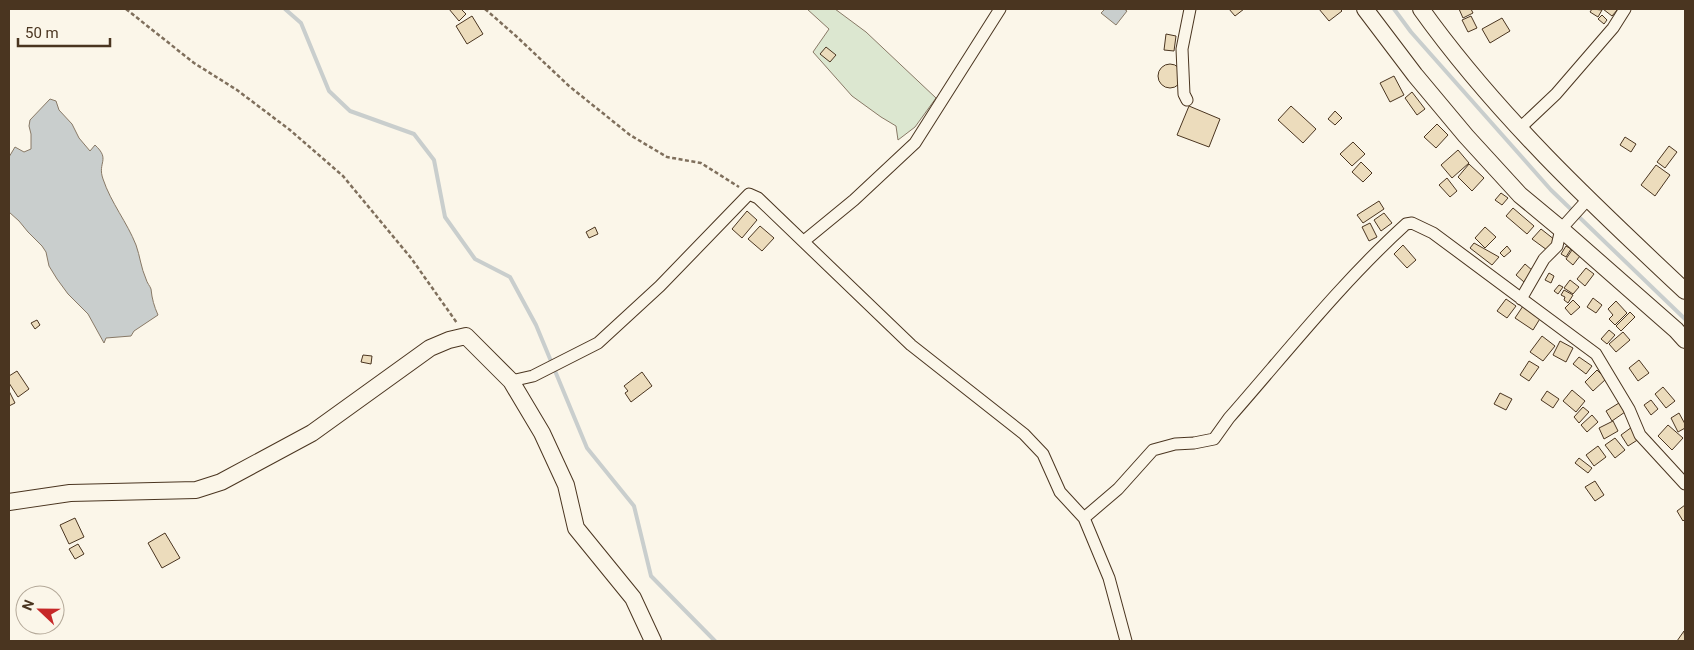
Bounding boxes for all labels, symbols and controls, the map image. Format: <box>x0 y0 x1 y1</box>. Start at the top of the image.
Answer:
scale bar <box>18 15 110 47</box>
text: 50 m <box>25 24 59 42</box>
north arrow <box>15 585 65 635</box>
text: N <box>19 598 37 613</box>

